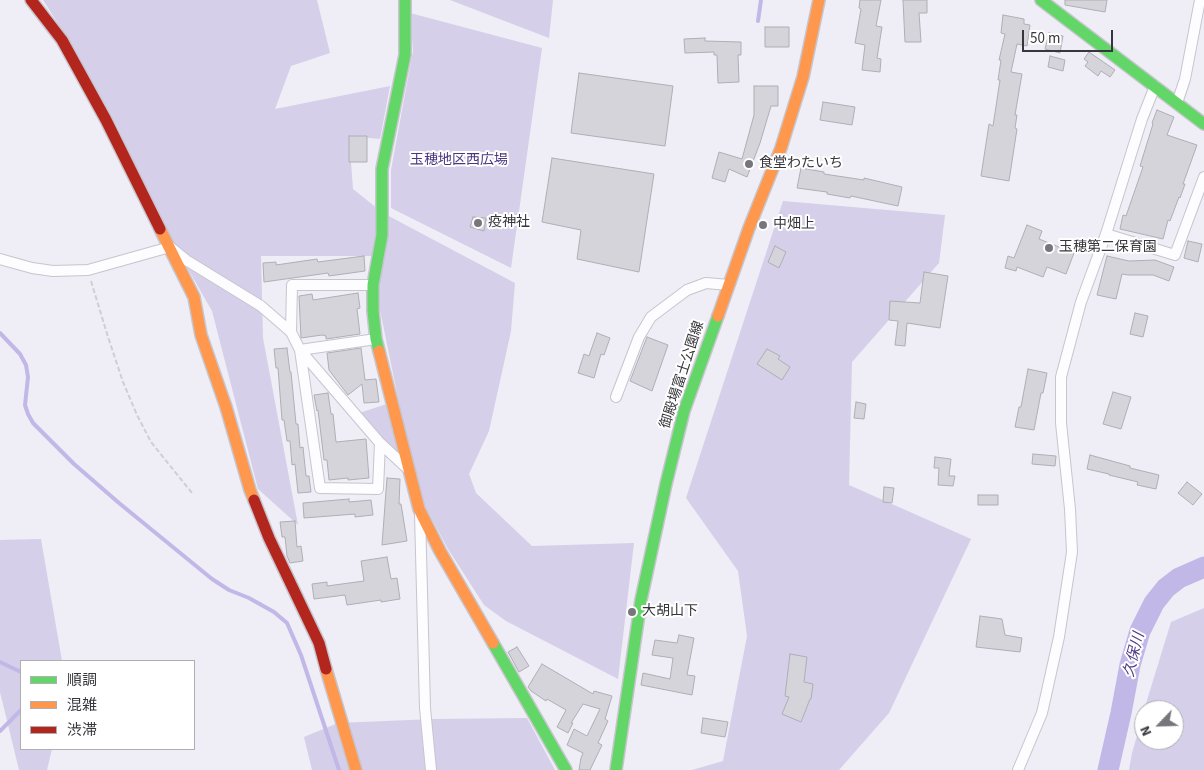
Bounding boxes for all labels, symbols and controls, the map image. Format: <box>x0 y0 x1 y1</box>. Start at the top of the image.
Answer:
scale bar <box>1024 20 1115 52</box>
text: 50 m <box>1030 28 1060 49</box>
park label: 玉穂地区西広場 <box>410 153 508 169</box>
place label: 食堂わたいち <box>759 156 843 172</box>
marker: 食堂わたいち <box>743 158 755 170</box>
place label: 疫神社 <box>488 215 530 231</box>
marker: 疫神社 <box>472 217 484 229</box>
place label: 中畑上 <box>773 217 815 233</box>
marker: 中畑上 <box>757 219 769 231</box>
place label: 玉穂第二保育園 <box>1059 240 1157 256</box>
marker: 玉穂第二保育園 <box>1043 242 1055 254</box>
street label: 御殿場富士公園線 <box>658 319 708 431</box>
place label: 大胡山下 <box>642 604 698 620</box>
marker: 大胡山下 <box>626 606 638 618</box>
water label: 久保川 <box>1121 631 1149 679</box>
legend <box>20 660 195 750</box>
text: 順調 <box>67 670 97 691</box>
text: 混雑 <box>67 695 97 716</box>
north arrow <box>1134 700 1184 750</box>
text: 渋滞 <box>67 720 97 741</box>
text: N <box>1135 722 1157 739</box>

